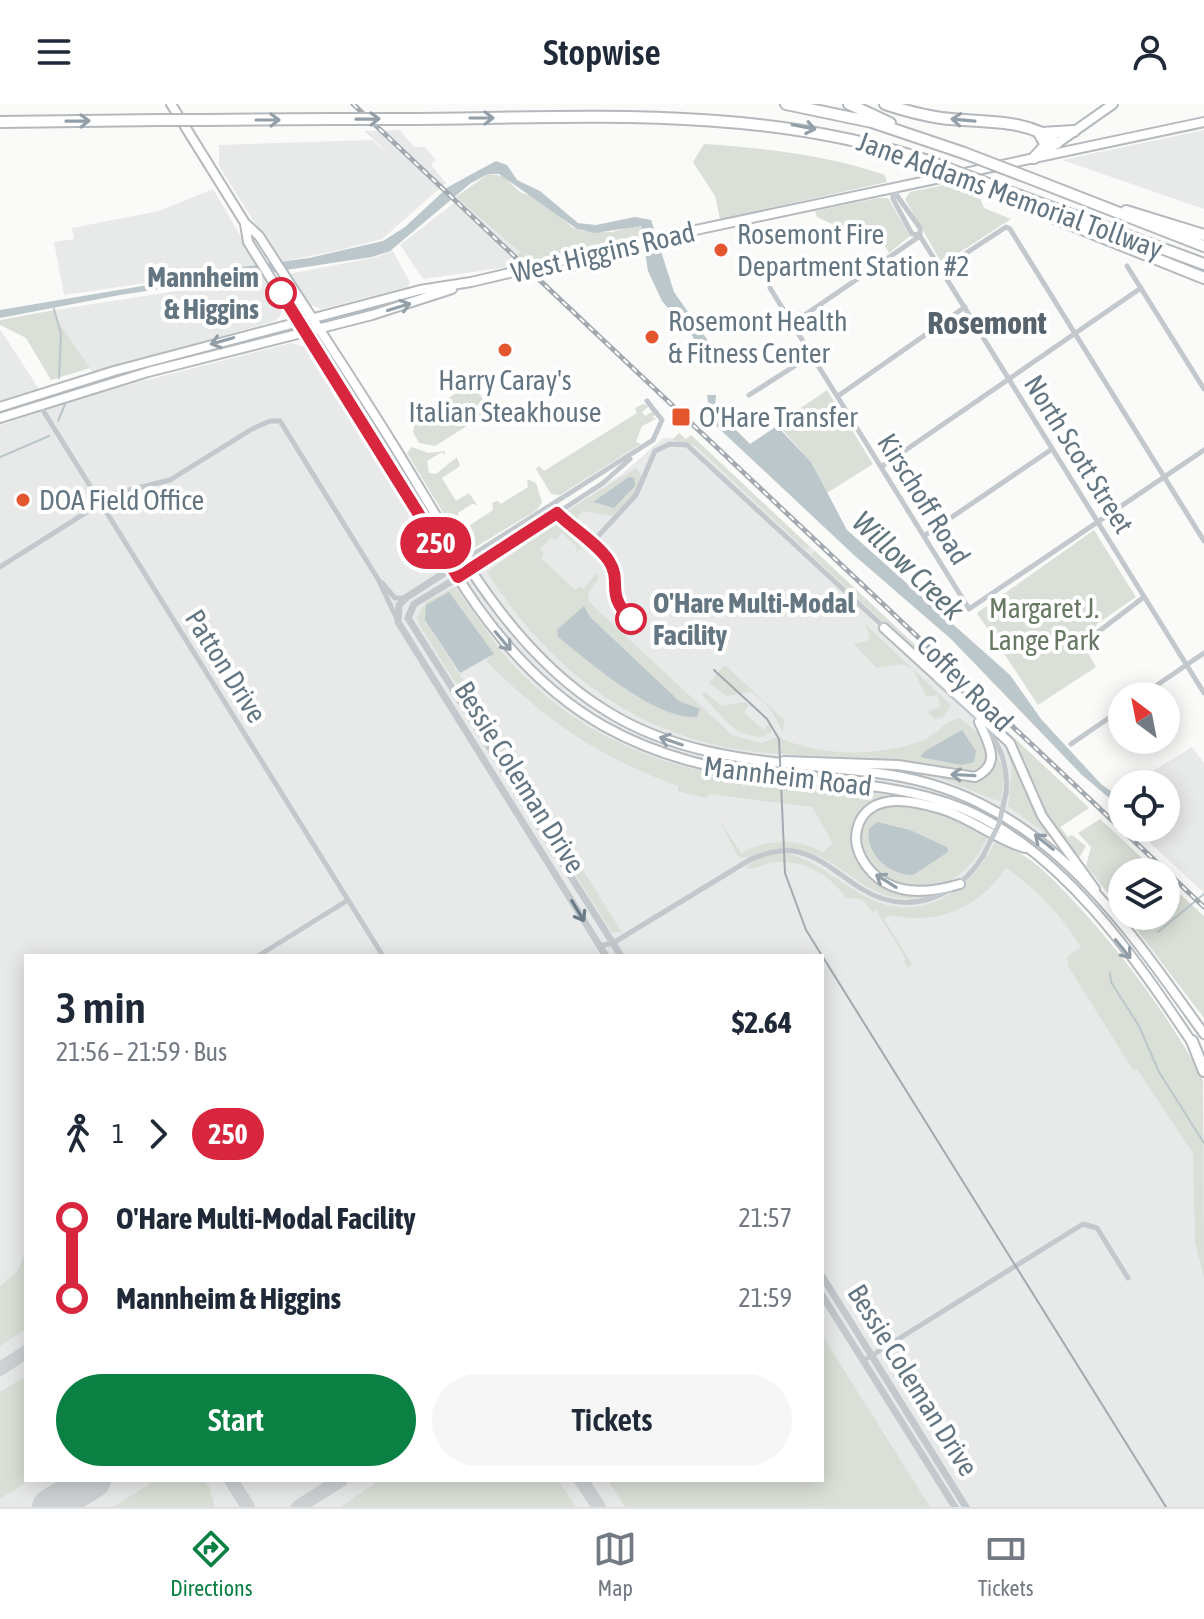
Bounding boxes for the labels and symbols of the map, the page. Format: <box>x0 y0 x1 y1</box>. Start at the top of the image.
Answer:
one-way arrow <box>468 110 495 126</box>
one-way arrow <box>354 111 381 127</box>
one-way arrow <box>254 112 281 128</box>
one-way arrow <box>950 112 977 127</box>
one-way arrow <box>64 113 91 129</box>
one-way arrow <box>791 120 816 135</box>
street label: Jane Addams Memorial Tollway <box>853 125 1167 265</box>
street label: West Higgins Road <box>508 215 698 289</box>
place label: Rosemont Fire Department Station #2 <box>737 218 970 282</box>
marker: Rosemont Fire Department Station #2 <box>712 241 730 259</box>
place label: Mannheim & Higgins <box>147 261 259 325</box>
marker: Mannheim & Higgins <box>266 278 296 308</box>
one-way arrow <box>386 299 412 314</box>
district label: Rosemont <box>927 304 1048 341</box>
place label: Rosemont Health & Fitness Center <box>668 305 848 369</box>
marker: Rosemont Health & Fitness Center <box>643 328 661 346</box>
one-way arrow <box>210 334 236 349</box>
marker: Harry Caray's Italian Steakhouse <box>496 341 514 359</box>
place label: Harry Caray's Italian Steakhouse <box>409 364 601 428</box>
street label: North Scott Street <box>1018 369 1140 539</box>
place label: O'Hare Transfer <box>699 401 858 433</box>
marker: O'Hare Transfer <box>670 406 692 428</box>
street label: Kirschoff Road <box>871 428 977 570</box>
place label: DOA Field Office <box>39 484 204 516</box>
marker: DOA Field Office <box>14 491 32 509</box>
water label: Willow Creek <box>846 504 972 627</box>
line badge: 250 <box>390 517 482 569</box>
place label: O'Hare Multi-Modal Facility <box>653 587 855 651</box>
park label: Margaret J. Lange Park <box>988 592 1100 656</box>
street label: Patton Drive <box>179 604 273 728</box>
marker: O'Hare Multi-Modal Facility <box>616 604 646 634</box>
street label: Coffey Road <box>910 628 1020 738</box>
one-way arrow <box>494 630 512 651</box>
street label: Bessie Coleman Drive <box>448 676 592 878</box>
north arrow <box>1108 682 1180 754</box>
one-way arrow <box>658 733 683 748</box>
street label: Mannheim Road <box>702 750 874 802</box>
one-way arrow <box>951 767 977 782</box>
one-way arrow <box>1034 833 1055 851</box>
one-way arrow <box>875 873 898 889</box>
one-way arrow <box>570 900 586 922</box>
one-way arrow <box>1114 938 1132 959</box>
street label: Bessie Coleman Drive <box>841 1279 985 1481</box>

